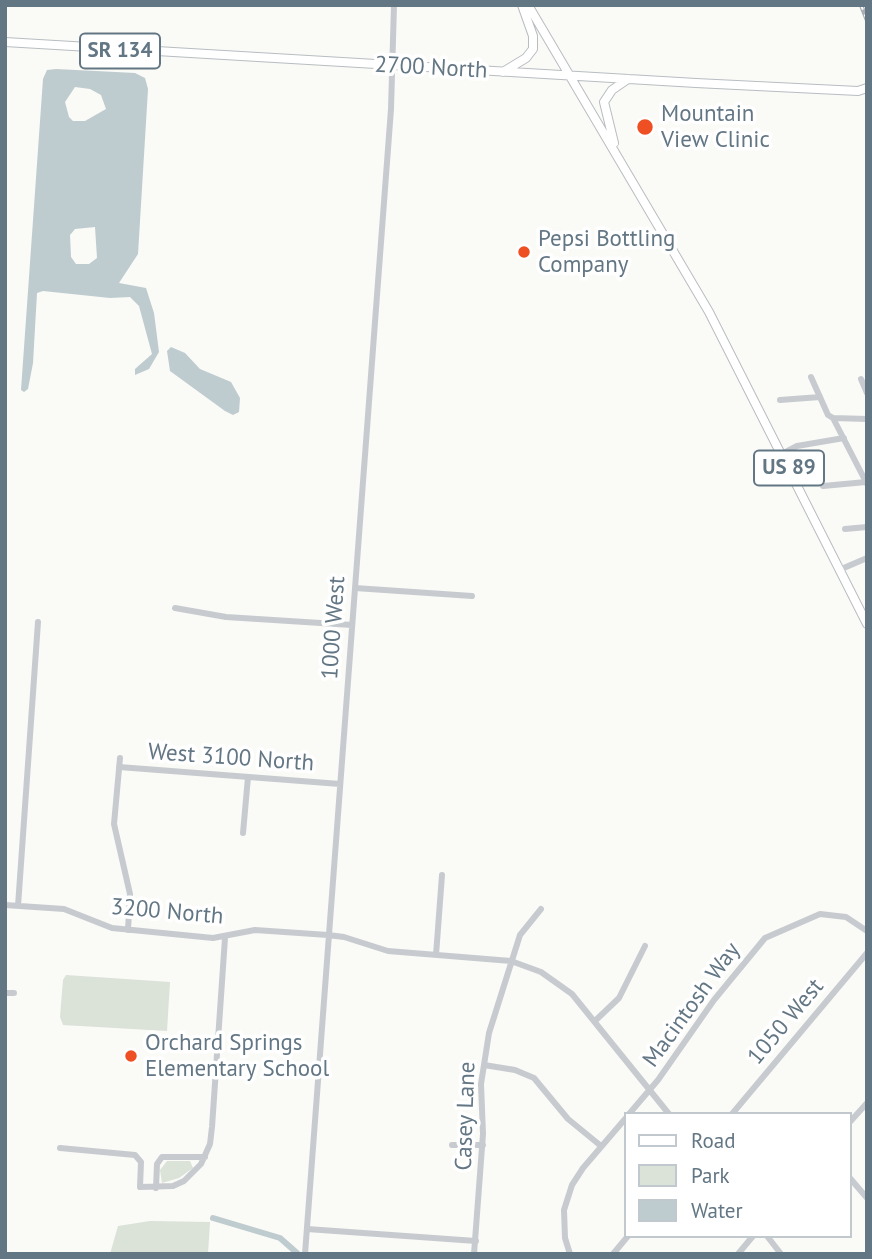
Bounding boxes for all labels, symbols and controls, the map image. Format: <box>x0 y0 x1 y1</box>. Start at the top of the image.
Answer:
road number: SR 134 <box>80 34 160 68</box>
street label: 2700 North <box>374 51 488 85</box>
place label: Mountain View Clinic <box>661 100 770 154</box>
marker: Mountain View Clinic <box>635 117 655 137</box>
place label: Pepsi Bottling Company <box>538 225 675 279</box>
marker: Pepsi Bottling Company <box>516 244 532 260</box>
road number: US 89 <box>754 450 824 486</box>
street label: 1000 West <box>317 575 351 681</box>
street label: West 3100 North <box>147 738 315 778</box>
street label: 3200 North <box>110 893 224 931</box>
street label: Macintosh Way <box>638 937 746 1073</box>
street label: 1050 West <box>742 973 830 1071</box>
place label: Orchard Springs Elementary School <box>145 1029 329 1083</box>
marker: Orchard Springs Elementary School <box>123 1048 139 1064</box>
street label: Casey Lane <box>450 1061 482 1171</box>
legend <box>624 1112 851 1238</box>
text: Road <box>691 1127 735 1154</box>
text: Park <box>691 1162 730 1189</box>
text: Water <box>691 1197 743 1224</box>

